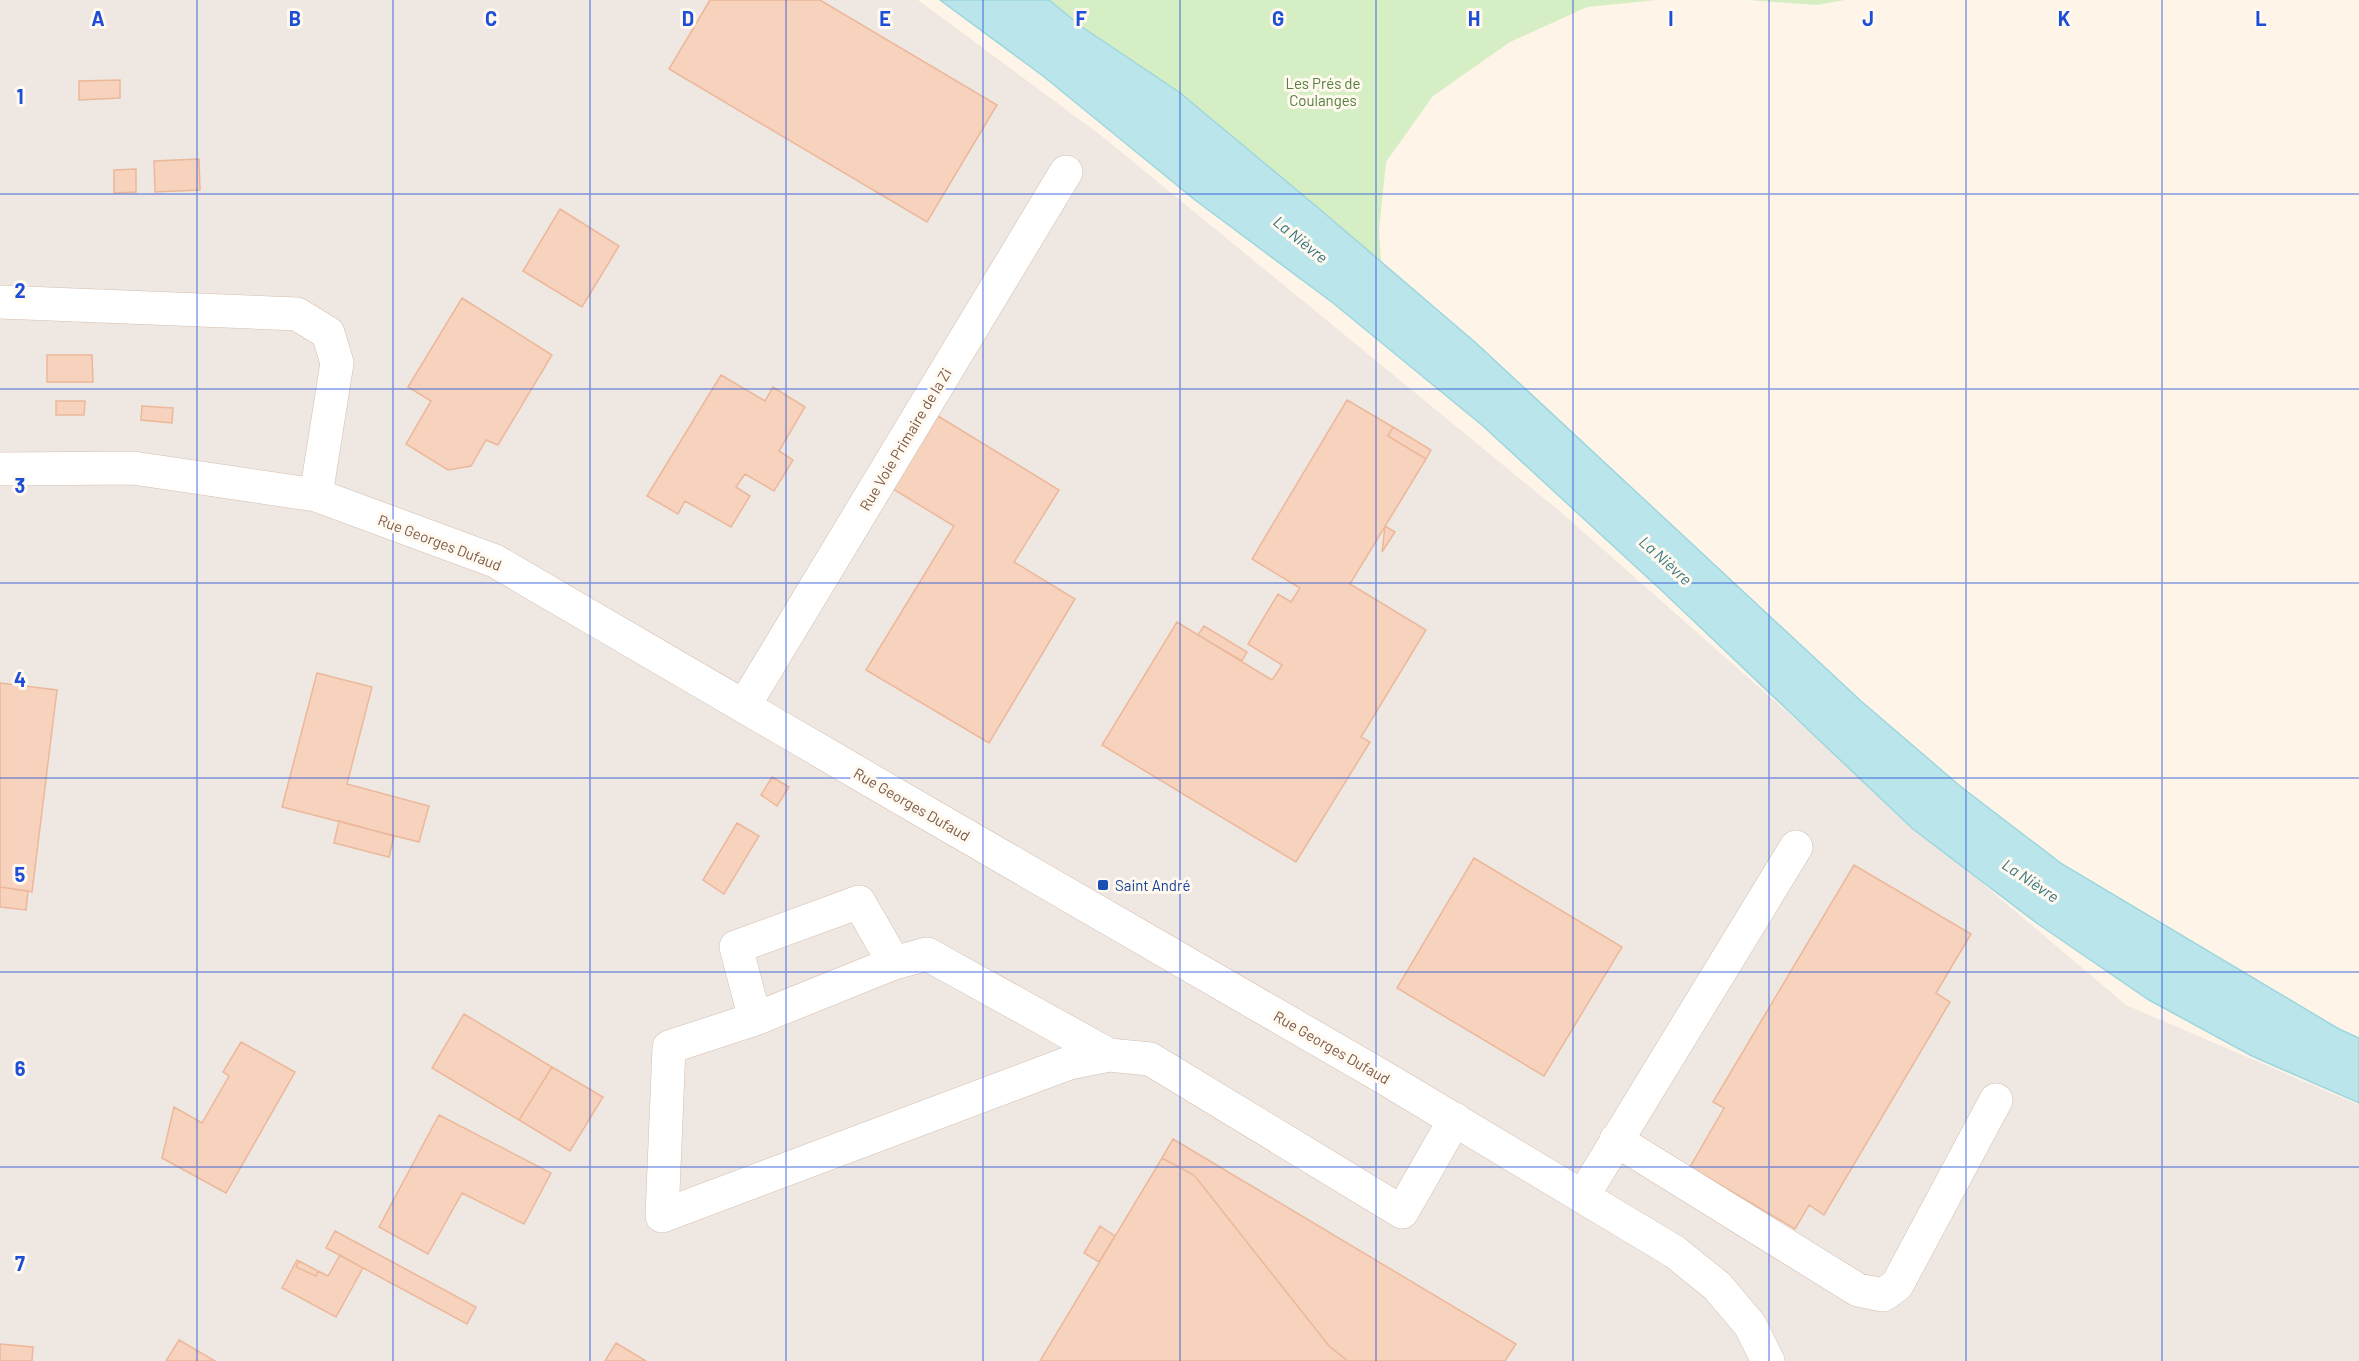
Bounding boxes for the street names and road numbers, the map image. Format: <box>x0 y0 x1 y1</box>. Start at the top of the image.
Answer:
street label: Rue Voie Primaire de la Zi <box>855 364 955 514</box>
street label: Rue Georges Dufaud <box>376 510 504 574</box>
street label: Rue Georges Dufaud <box>851 763 973 845</box>
street label: Rue Georges Dufaud <box>1271 1006 1393 1088</box>

